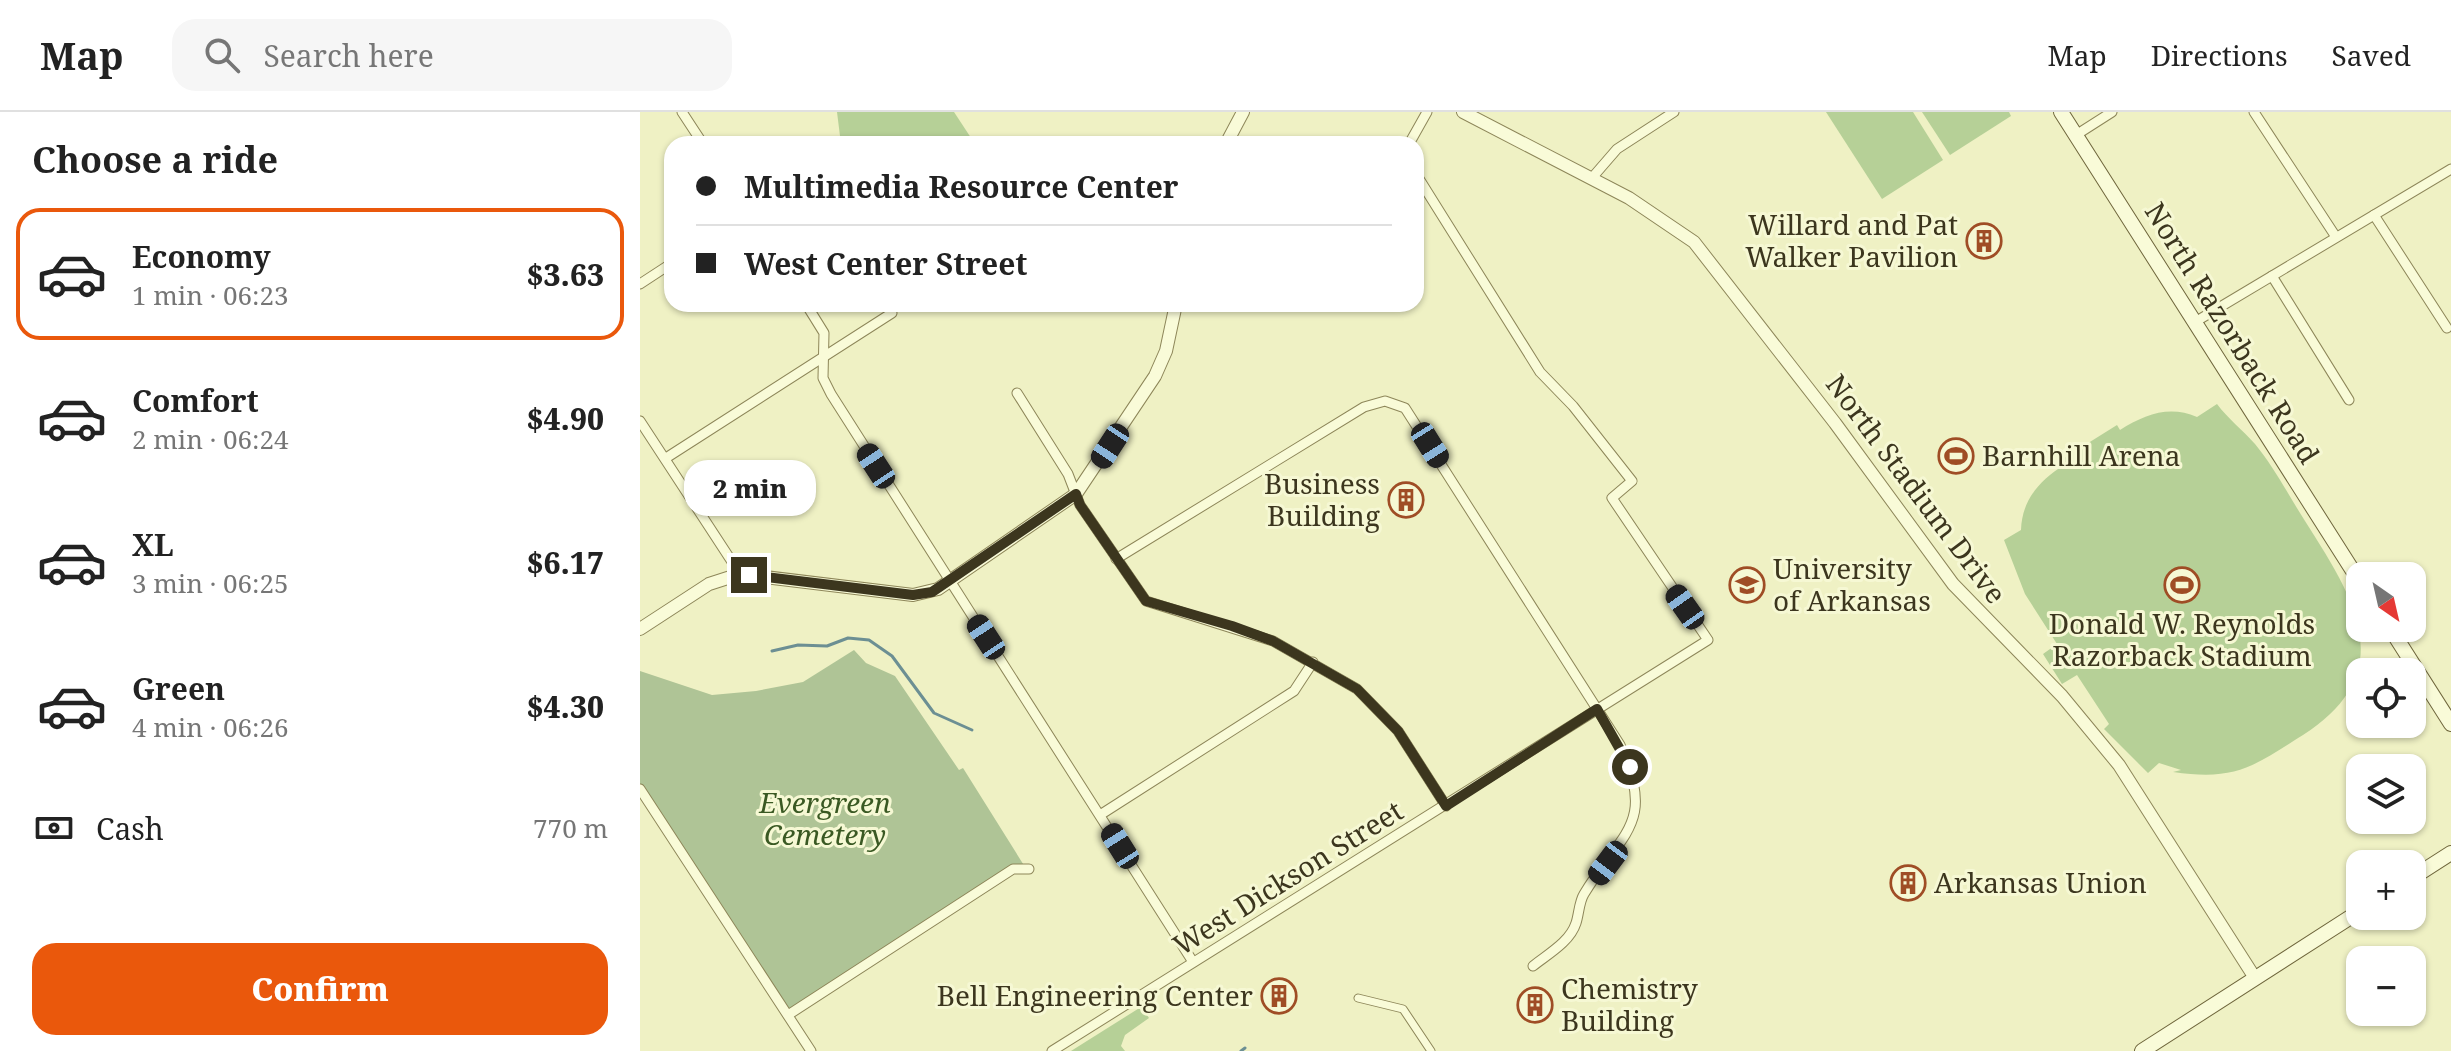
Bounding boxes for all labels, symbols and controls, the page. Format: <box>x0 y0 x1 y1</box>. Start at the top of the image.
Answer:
search box <box>172 19 732 91</box>
text: Map <box>40 29 124 81</box>
icon: search <box>200 33 244 77</box>
text: Search here <box>264 35 434 76</box>
text: Map <box>2047 36 2107 74</box>
text: Directions <box>2151 36 2288 74</box>
text: Saved <box>2332 36 2411 74</box>
text: Choose a ride <box>32 135 278 184</box>
text: Multimedia Resource Center <box>744 166 1179 207</box>
street label: North Razorback Road <box>2137 195 2329 470</box>
place label: Willard and Pat Walker Pavilion <box>1745 205 1958 275</box>
building icon: Willard and Pat Walker Pavilion <box>1965 222 2003 260</box>
text: Economy <box>132 236 271 277</box>
icon: car <box>36 238 108 310</box>
text: West Center Street <box>744 243 1027 284</box>
text: $3.63 <box>527 254 604 295</box>
text: 1 min · 06:23 <box>132 277 289 313</box>
street label: North Stadium Drive <box>1818 366 2016 611</box>
text: Comfort <box>132 380 259 421</box>
icon: car <box>36 382 108 454</box>
text: $4.90 <box>527 398 604 439</box>
car <box>1407 418 1453 472</box>
car <box>1087 419 1133 473</box>
text: 2 min · 06:24 <box>132 421 289 457</box>
place label: Barnhill Arena <box>1982 436 2180 474</box>
sports icon: Barnhill Arena <box>1937 437 1975 475</box>
car <box>853 439 899 493</box>
callout: 2 min <box>683 459 815 515</box>
place label: Business Building <box>1264 464 1380 534</box>
text: 2 min <box>713 470 787 506</box>
building icon: Business Building <box>1387 481 1425 519</box>
text: XL <box>132 524 174 565</box>
icon: car <box>36 526 108 598</box>
text: $6.17 <box>527 542 604 583</box>
place label: University of Arkansas <box>1773 549 1931 619</box>
route end <box>731 557 767 593</box>
north arrow <box>2346 562 2426 642</box>
map controls <box>2346 562 2426 1026</box>
text: 3 min · 06:25 <box>132 565 289 601</box>
school or university icon: University of Arkansas <box>1728 566 1766 604</box>
sports icon: Donald W. Reynolds Razorback Stadium <box>2163 566 2201 604</box>
car <box>1661 580 1709 634</box>
place label: Donald W. Reynolds Razorback Stadium <box>2049 604 2315 674</box>
car <box>963 610 1009 664</box>
button: locate <box>2346 658 2426 738</box>
text: Green <box>132 668 225 709</box>
icon: car <box>36 670 108 742</box>
text: $4.30 <box>527 686 604 727</box>
text: 4 min · 06:26 <box>132 709 289 745</box>
route start <box>1612 749 1648 785</box>
button: layers <box>2346 754 2426 834</box>
park label: Evergreen Cemetery <box>758 783 891 853</box>
street label: West Dickson Street <box>1165 791 1410 963</box>
icon: cash <box>32 806 76 850</box>
text: Cash <box>96 808 164 849</box>
text: 770 m <box>533 810 608 846</box>
car <box>1097 819 1143 873</box>
car <box>1584 837 1632 889</box>
button: + <box>2346 850 2426 930</box>
place label: Arkansas Union <box>1934 863 2147 901</box>
building icon: Arkansas Union <box>1889 864 1927 902</box>
button: Confirm <box>32 943 608 1035</box>
button: − <box>2346 946 2426 1026</box>
place label: Chemistry Building <box>1561 969 1698 1039</box>
place label: Bell Engineering Center <box>937 976 1253 1014</box>
building icon: Bell Engineering Center <box>1260 977 1298 1015</box>
building icon: Chemistry Building <box>1516 986 1554 1024</box>

